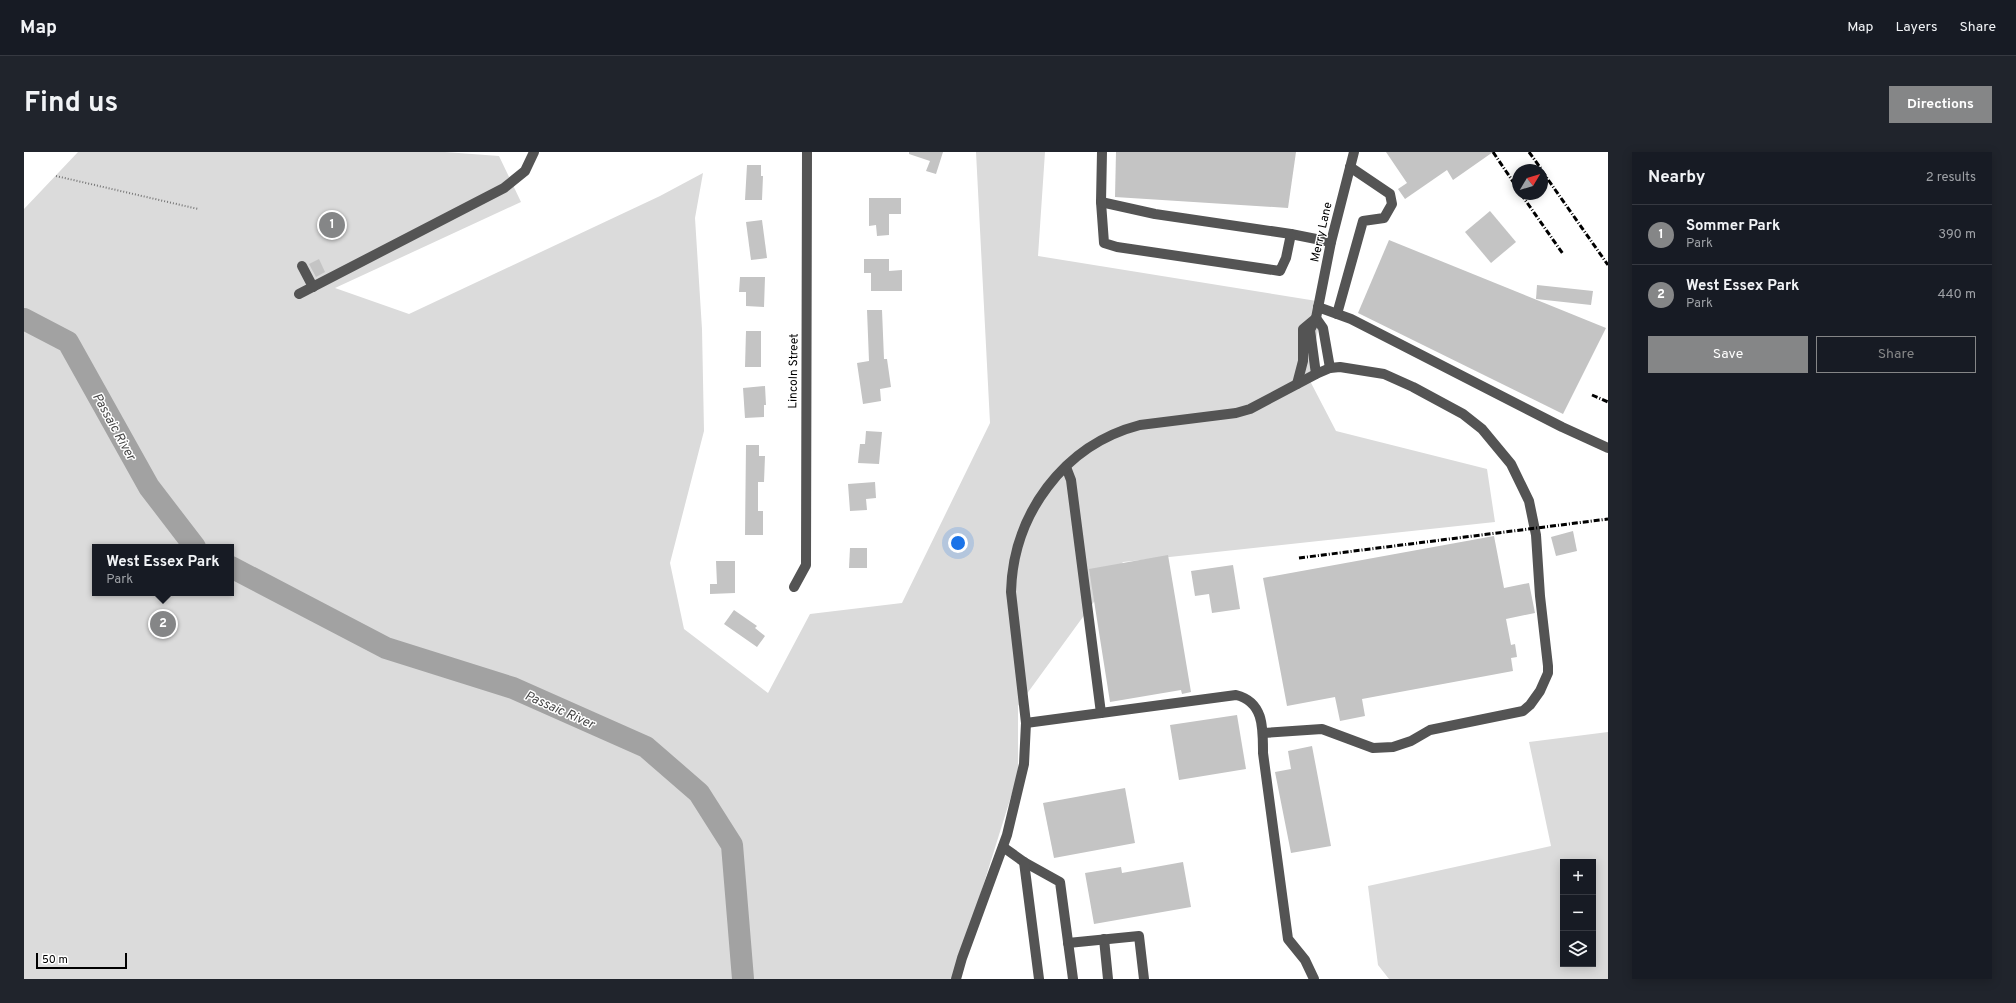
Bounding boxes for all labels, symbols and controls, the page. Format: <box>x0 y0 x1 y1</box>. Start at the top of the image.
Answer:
text: Map <box>20 16 57 40</box>
text: Map <box>1847 19 1873 36</box>
text: Layers <box>1895 19 1937 36</box>
text: Share <box>1959 19 1996 36</box>
text: Find us <box>24 86 118 122</box>
button: Directions <box>1889 86 1992 123</box>
north arrow <box>1512 164 1548 200</box>
text: Nearby <box>1648 167 1705 189</box>
text: 2 results <box>1926 170 1976 186</box>
street label: Merry Lane <box>1307 201 1337 264</box>
pin: 1 <box>319 210 345 240</box>
text: Sommer Park <box>1686 217 1780 236</box>
text: 1 <box>1658 227 1664 243</box>
text: 390 m <box>1938 227 1976 243</box>
text: Park <box>1686 236 1713 252</box>
text: West Essex Park <box>1686 277 1799 296</box>
text: 2 <box>1657 287 1665 303</box>
text: 440 m <box>1937 287 1976 303</box>
text: Park <box>1686 296 1713 312</box>
street label: Lincoln Street <box>785 333 803 409</box>
button: Save <box>1648 336 1808 373</box>
button: Share <box>1816 336 1976 373</box>
water label: Passaic River <box>88 391 139 464</box>
your location <box>948 533 968 553</box>
popup <box>92 544 234 596</box>
text: West Essex Park <box>106 553 220 572</box>
text: Park <box>106 572 133 588</box>
pin: 2 <box>150 609 176 639</box>
water label: Passaic River <box>522 688 597 734</box>
map controls <box>1560 859 1596 967</box>
button: + <box>1560 859 1596 895</box>
button: − <box>1560 895 1596 931</box>
button: layers <box>1560 931 1596 967</box>
scale bar <box>36 951 127 970</box>
text: 50 m <box>42 953 68 967</box>

